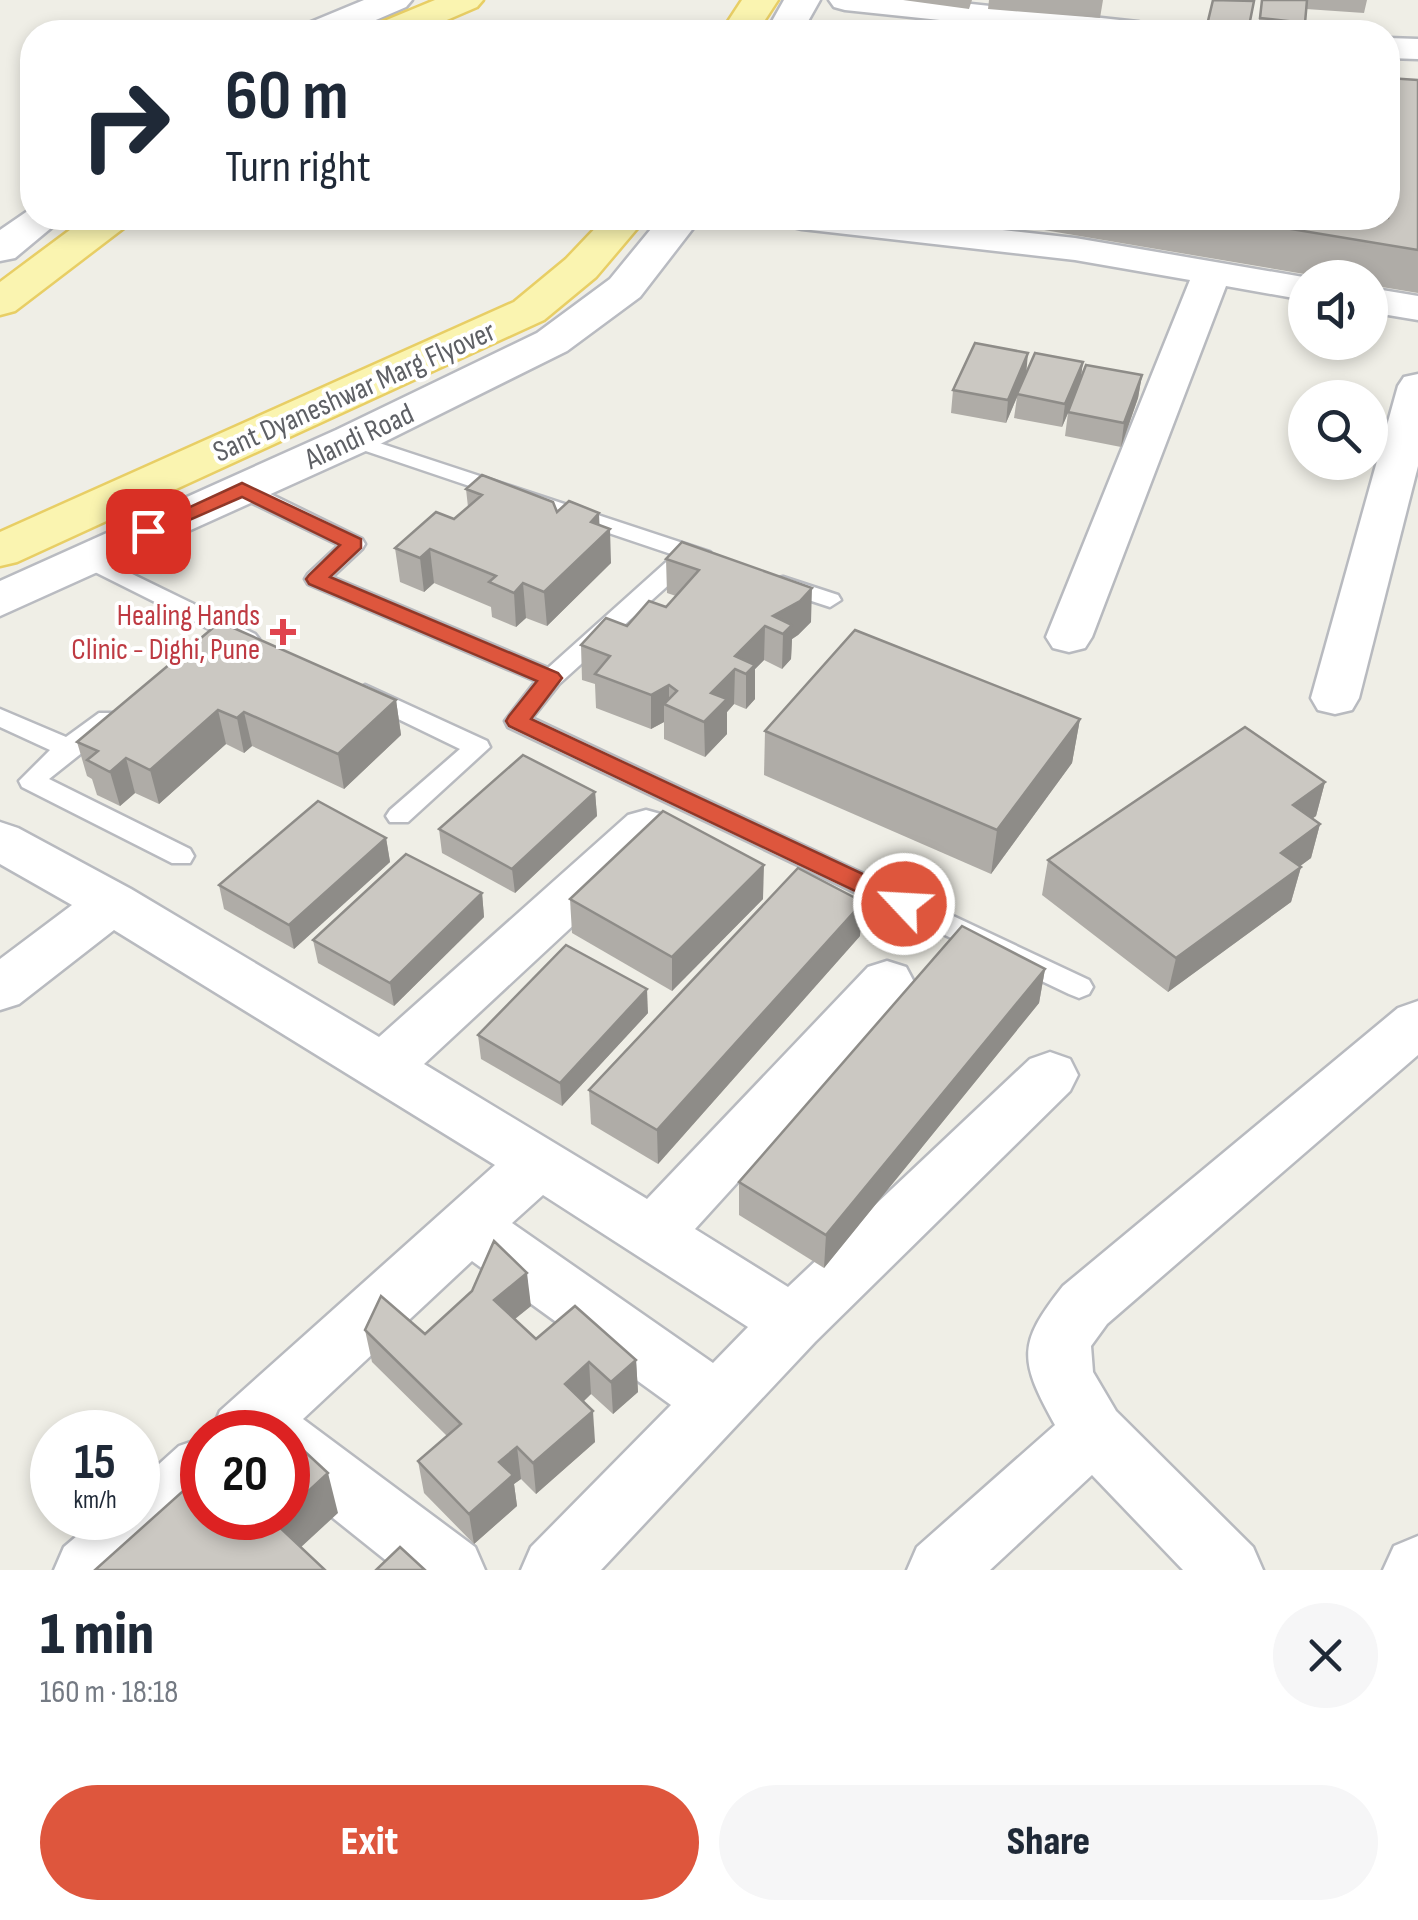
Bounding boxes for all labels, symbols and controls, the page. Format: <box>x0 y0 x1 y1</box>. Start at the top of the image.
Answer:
text: 60 m <box>225 55 349 139</box>
icon: right <box>60 60 190 190</box>
text: Turn right <box>225 140 371 195</box>
map controls <box>1288 260 1388 480</box>
button: sound <box>1288 260 1388 360</box>
street label: Sant Dyaneshwar Marg Flyover <box>208 313 501 470</box>
button: search <box>1288 380 1388 480</box>
street label: Alandi Road <box>298 396 420 478</box>
pin <box>106 489 191 574</box>
icon: arrive <box>121 504 176 559</box>
place label: Healing Hands Clinic - Dighi, Pune <box>71 598 260 668</box>
marker: Healing Hands Clinic - Dighi, Pune <box>270 619 296 645</box>
position arrow <box>852 852 956 956</box>
speed limit sign: 20 <box>180 1410 310 1540</box>
text: 15 <box>74 1433 116 1493</box>
text: km/h <box>73 1485 117 1516</box>
text: 1 min <box>40 1599 154 1671</box>
button: close <box>1273 1603 1378 1708</box>
text: 160 m · 18:18 <box>40 1673 178 1712</box>
button: Exit <box>40 1785 699 1900</box>
button: Share <box>719 1785 1378 1900</box>

